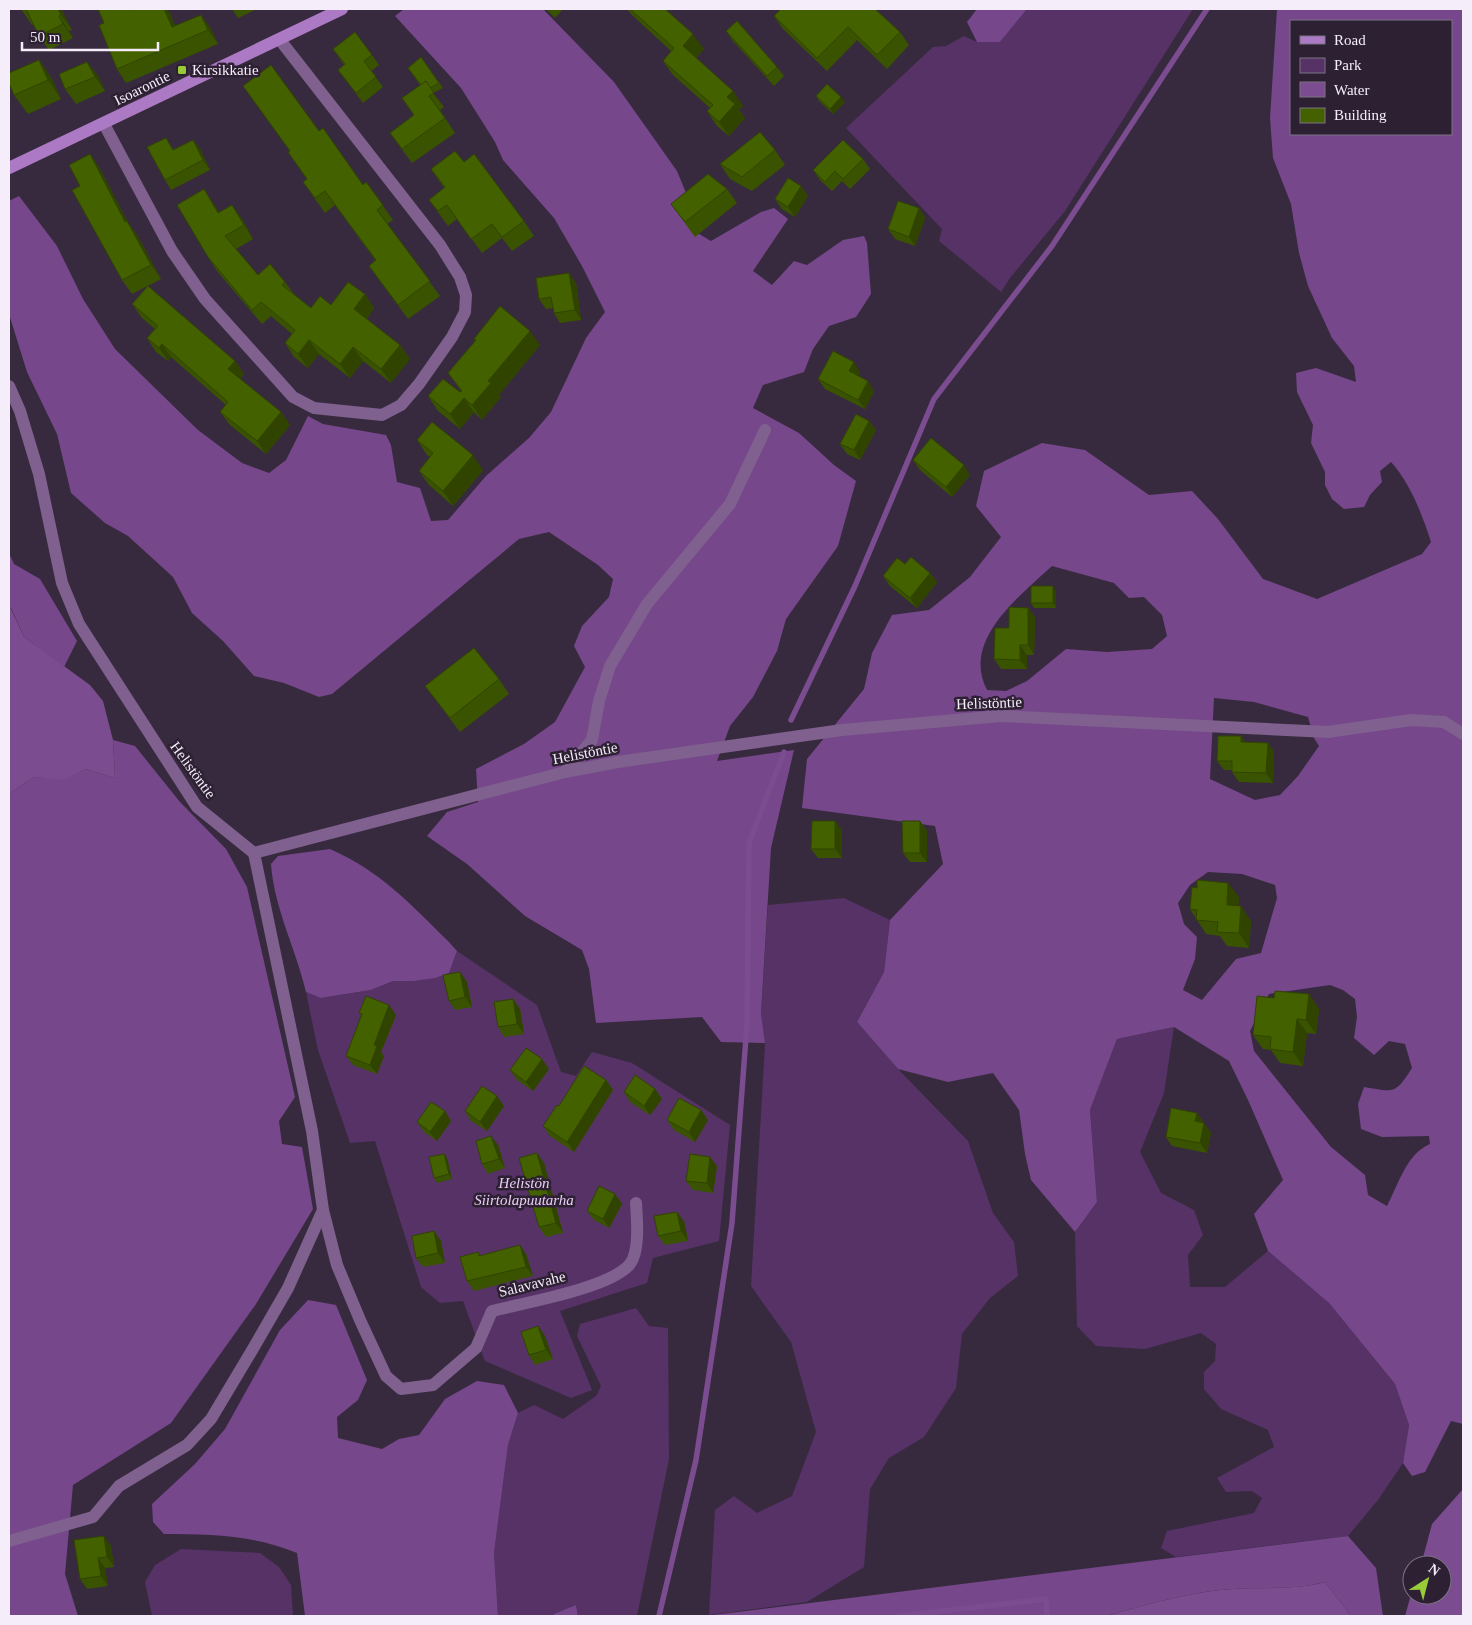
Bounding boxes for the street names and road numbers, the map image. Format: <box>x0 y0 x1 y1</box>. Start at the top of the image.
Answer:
street label: Isoarontie <box>112 68 173 108</box>
street label: Helistöntie <box>956 694 1023 712</box>
street label: Helistöntie <box>167 739 219 802</box>
street label: Helistöntie <box>551 739 619 767</box>
street label: Salavavahe <box>497 1268 567 1300</box>

